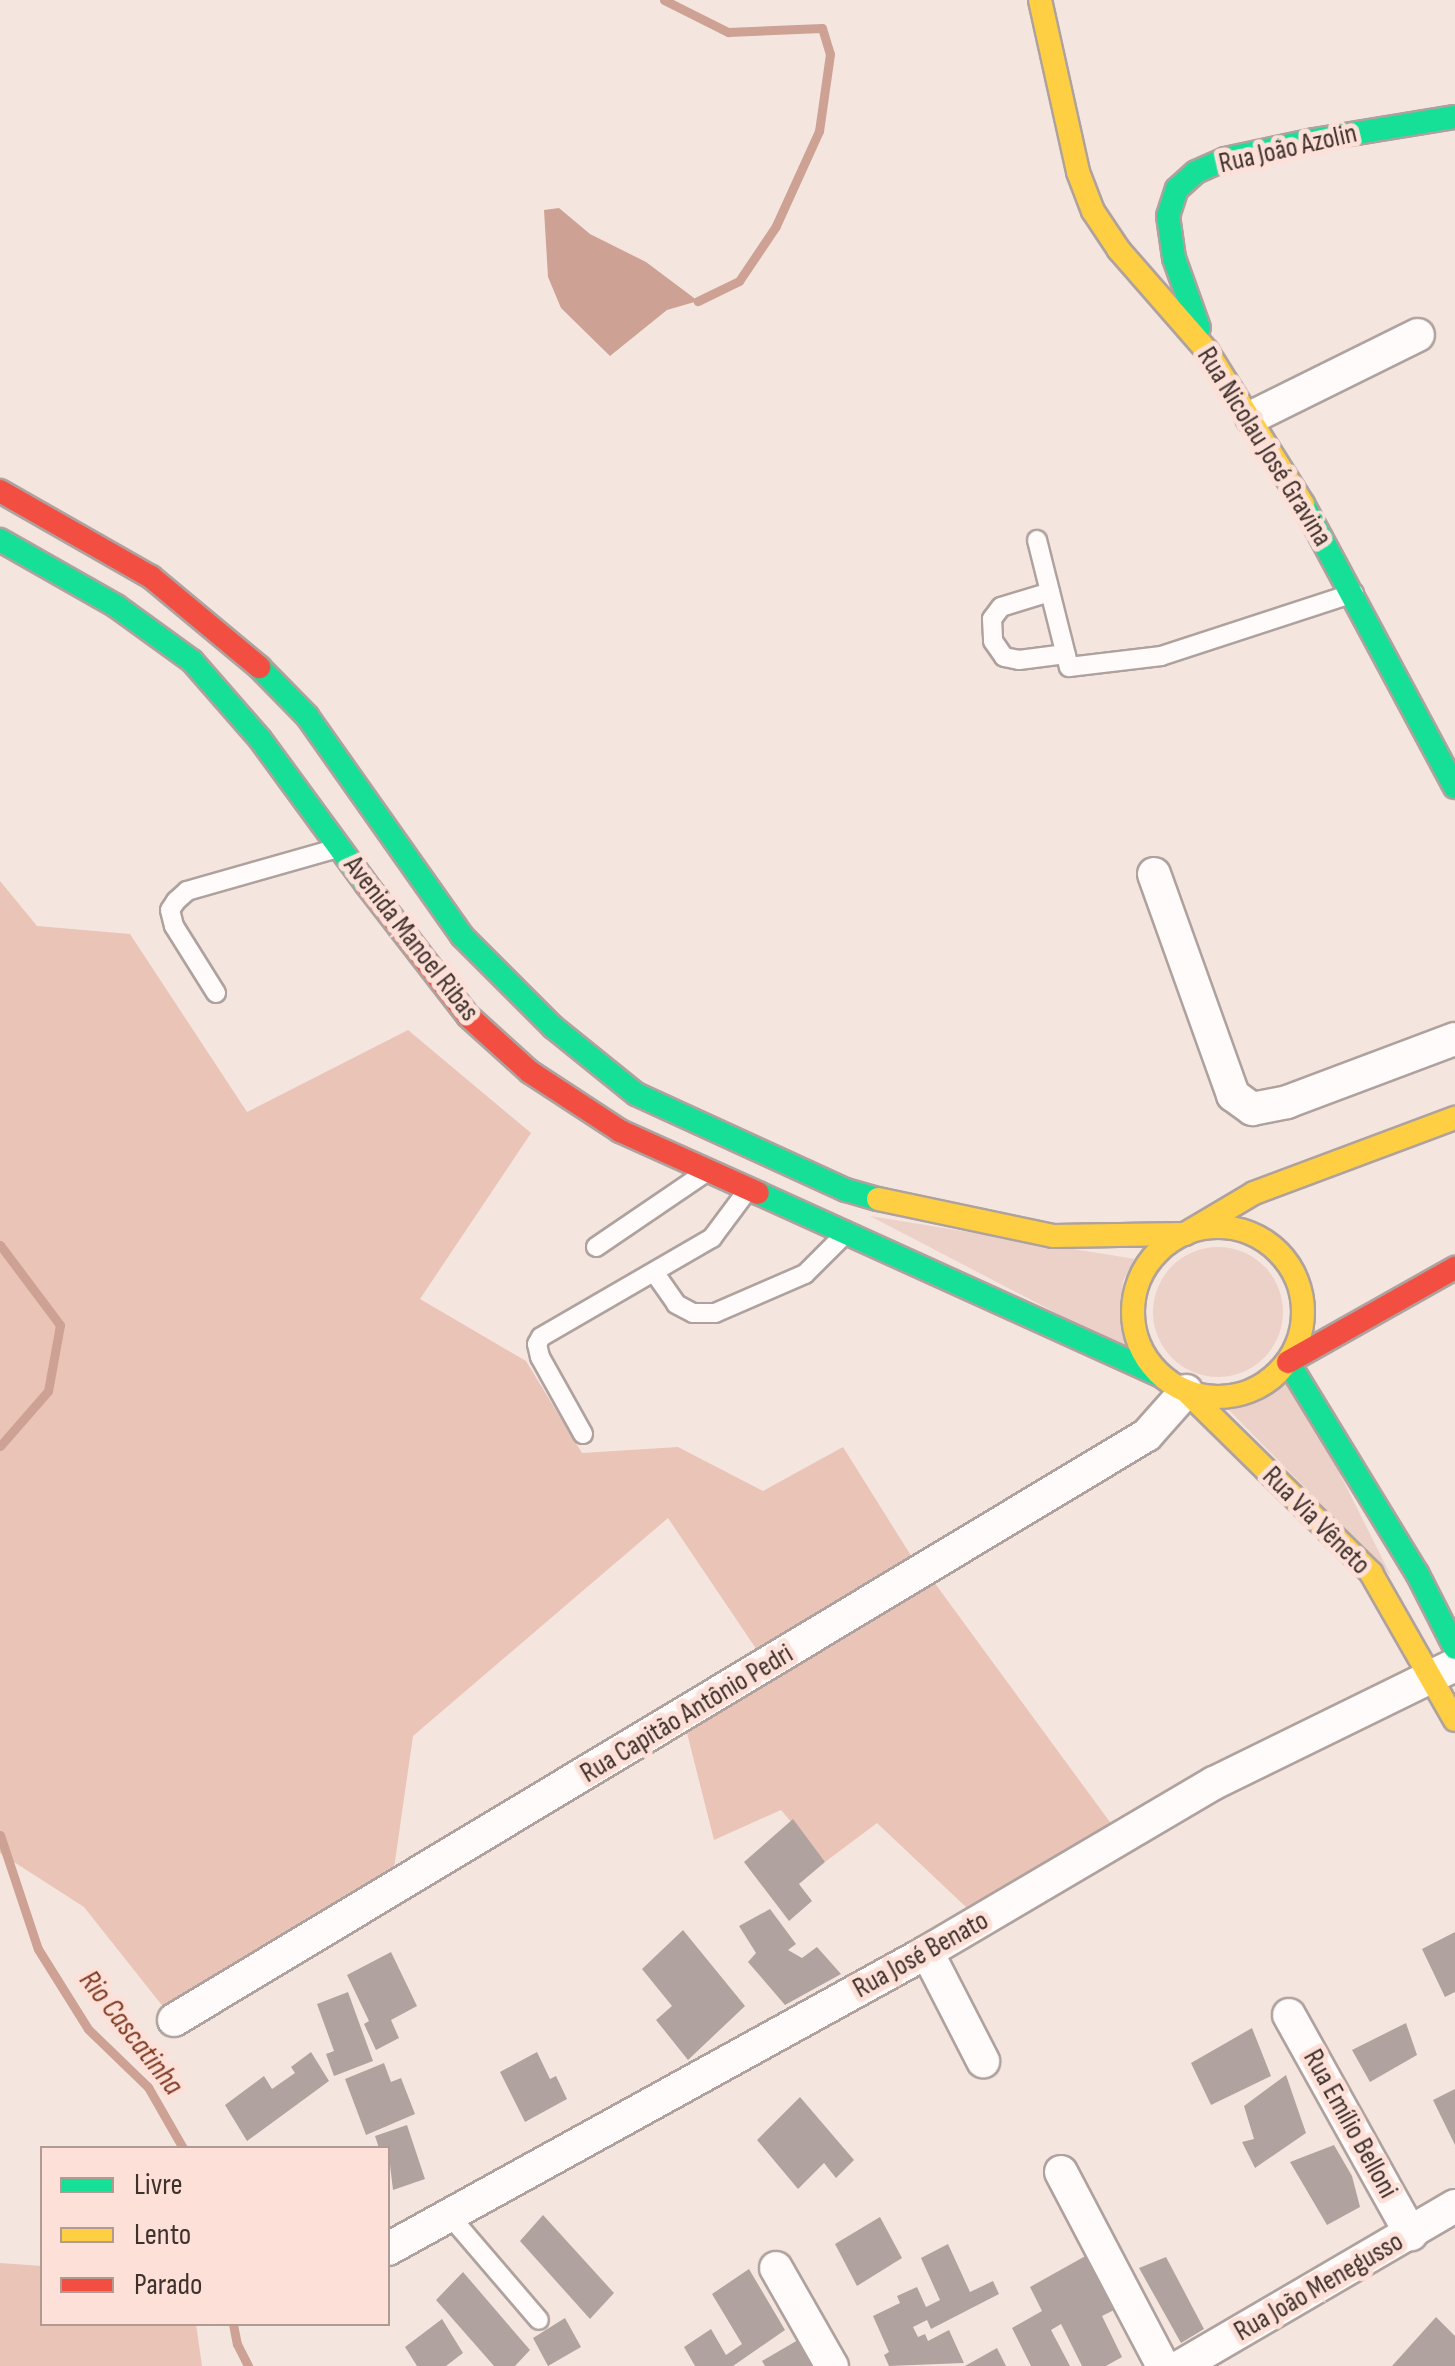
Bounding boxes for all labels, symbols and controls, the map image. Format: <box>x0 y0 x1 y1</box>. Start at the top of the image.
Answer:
street label: Rua João Azolin <box>1216 117 1360 181</box>
street label: Rua Nicolau José Gravina <box>1189 341 1339 553</box>
street label: Avenida Manoel Ribas <box>336 850 486 1028</box>
street label: Rua Via Vêneto <box>1255 1460 1377 1582</box>
street label: Rua Capitão Antônio Pedri <box>575 1637 799 1791</box>
street label: Rua José Benato <box>848 1904 994 2006</box>
water label: Rio Cascatinha <box>71 1964 191 2102</box>
street label: Rua Emílio Belloni <box>1295 2044 1405 2204</box>
legend <box>40 2146 390 2326</box>
text: Livre <box>134 2167 182 2203</box>
text: Lento <box>134 2217 191 2253</box>
street label: Rua João Menegusso <box>1229 2225 1409 2349</box>
text: Parado <box>134 2267 202 2303</box>

